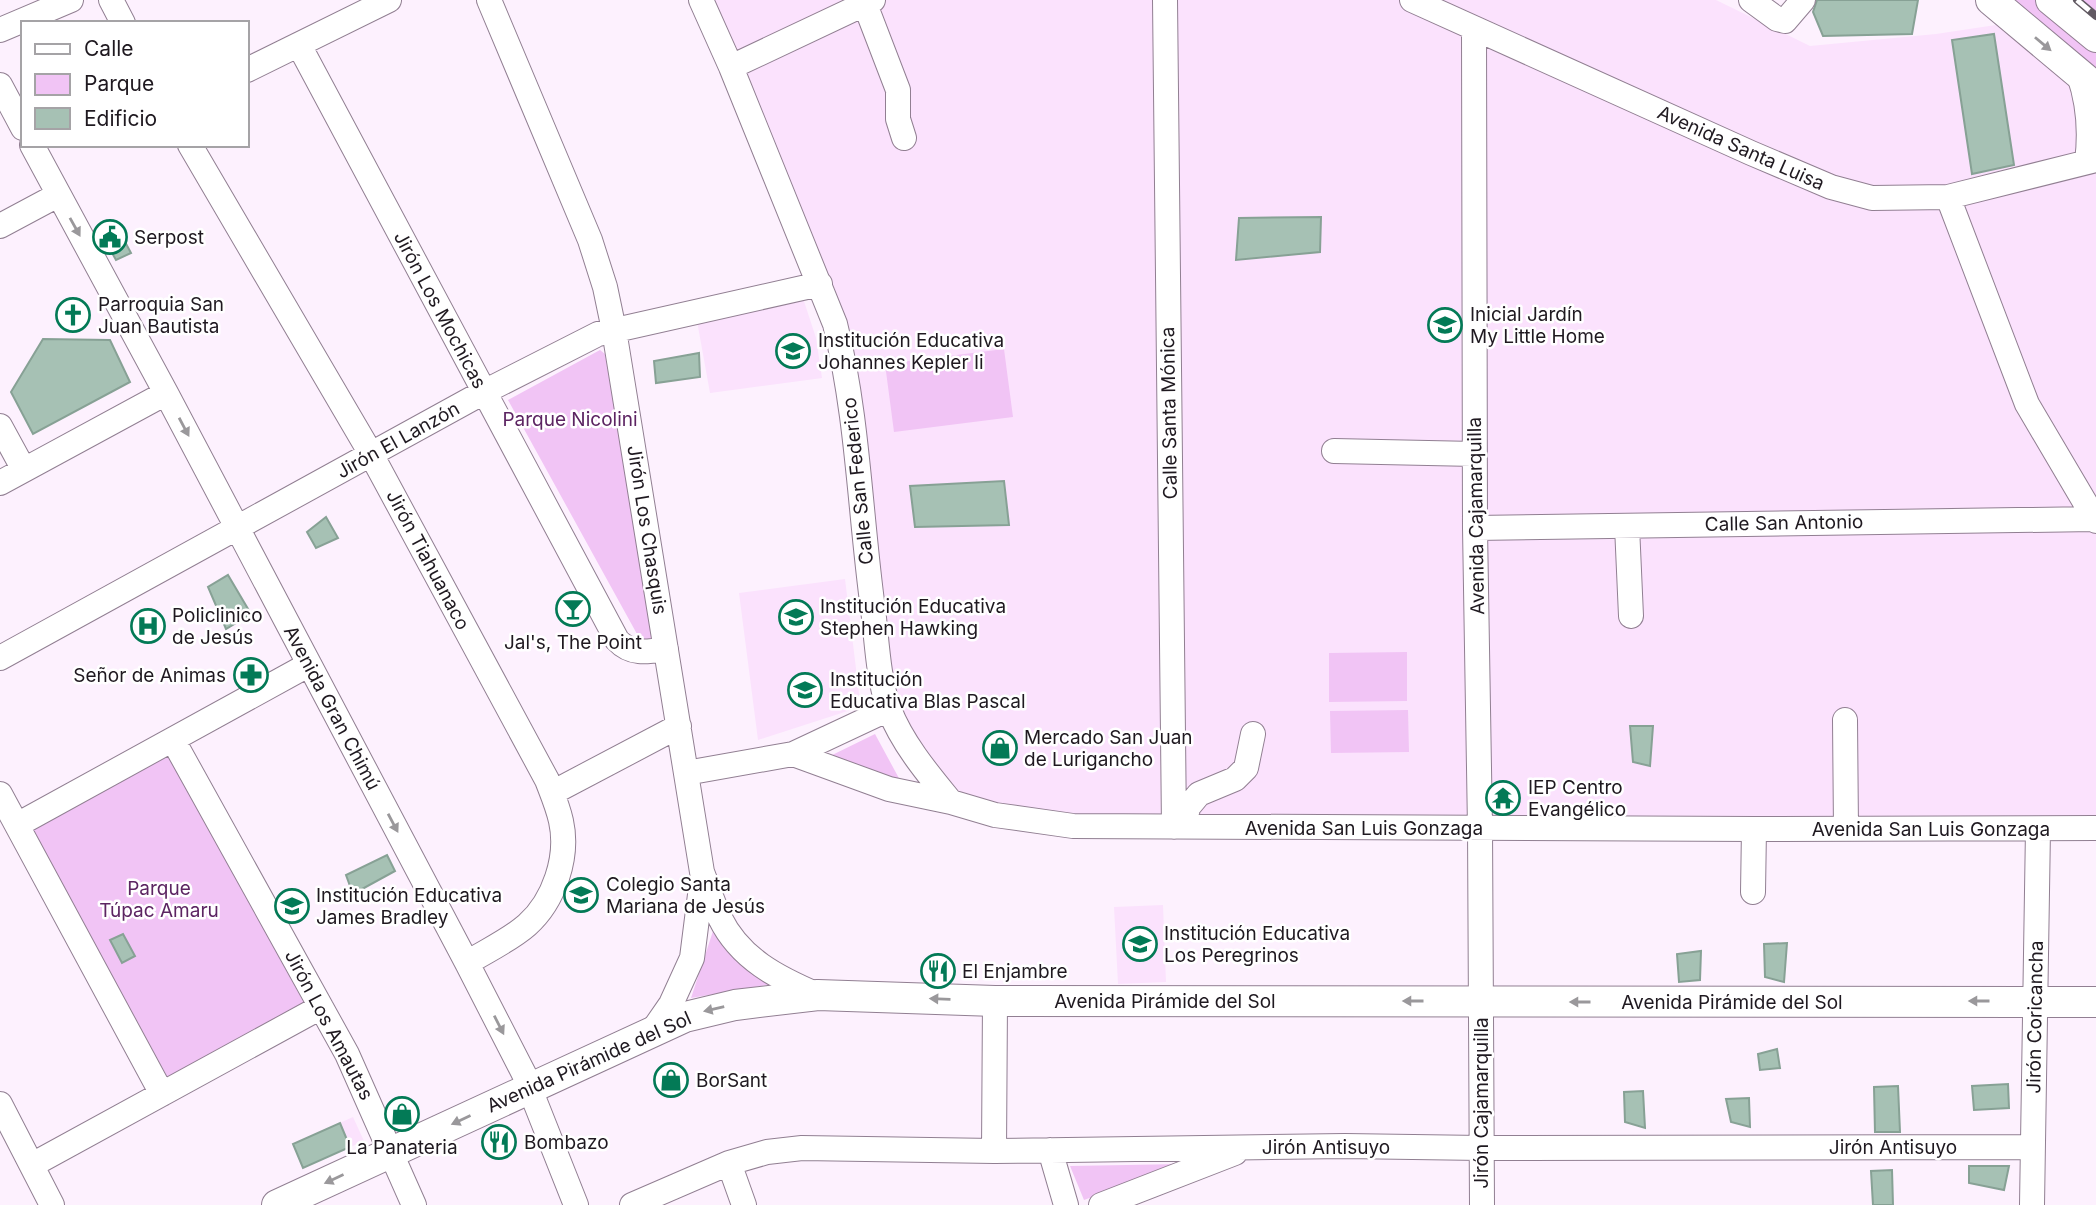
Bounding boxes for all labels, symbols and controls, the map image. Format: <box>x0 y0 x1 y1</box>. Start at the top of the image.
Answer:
legend <box>21 21 248 147</box>
text: Calle <box>84 36 134 61</box>
one-way arrow <box>2035 36 2052 51</box>
text: Parque <box>84 71 154 96</box>
street label: Avenida Santa Luisa <box>1654 101 1828 195</box>
text: Edificio <box>84 106 157 131</box>
one-way arrow <box>70 217 81 237</box>
public building icon: Serpost <box>91 218 129 256</box>
place label: Serpost <box>134 226 204 249</box>
street label: Jirón Los Mochicas <box>389 227 491 393</box>
place label: Parroquia San Juan Bautista <box>98 293 224 338</box>
church icon: Parroquia San Juan Bautista <box>54 296 92 334</box>
place label: Inicial Jardín My Little Home <box>1470 303 1605 348</box>
school or university icon: Inicial Jardín My Little Home <box>1426 306 1464 344</box>
street label: Calle Santa Mónica <box>1156 326 1182 500</box>
place label: Institución Educativa Johannes Kepler Ii <box>818 329 1004 374</box>
school or university icon: Institución Educativa Johannes Kepler Ii <box>774 332 812 370</box>
street label: Calle San Federico <box>838 396 878 566</box>
street label: Jirón El Lanzón <box>332 397 464 483</box>
park label: Parque Nicolini <box>502 408 638 431</box>
one-way arrow <box>179 417 190 437</box>
street label: Avenida Cajamarquilla <box>1463 417 1489 615</box>
street label: Jirón Los Chasquis <box>622 444 672 616</box>
street label: Jirón Tiahuanaco <box>381 486 475 634</box>
street label: Calle San Antonio <box>1705 510 1863 536</box>
bar icon: Jal's, The Point <box>554 590 592 628</box>
place label: Institución Educativa Stephen Hawking <box>820 595 1006 640</box>
school or university icon: Institución Educativa Stephen Hawking <box>777 598 815 636</box>
place label: Policlinico de Jesús <box>172 604 263 649</box>
hospital icon: Policlinico de Jesús <box>129 607 167 645</box>
street label: Avenida Gran Chimú <box>279 622 385 794</box>
place label: Jal's, The Point <box>504 631 642 654</box>
pharmacy icon: Señor de Animas <box>232 656 270 694</box>
place label: Señor de Animas <box>73 664 226 687</box>
place label: Institución Educativa Blas Pascal <box>830 668 1026 713</box>
school or university icon: Institución Educativa Blas Pascal <box>786 671 824 709</box>
place label: Mercado San Juan de Lurigancho <box>1024 726 1193 771</box>
shop icon: Mercado San Juan de Lurigancho <box>981 729 1019 767</box>
place label: IEP Centro Evangélico <box>1528 776 1626 821</box>
temple icon: IEP Centro Evangélico <box>1484 779 1522 817</box>
one-way arrow <box>386 814 398 834</box>
street label: Avenida San Luis Gonzaga <box>1245 817 1483 840</box>
street label: Avenida San Luis Gonzaga <box>1812 818 2050 841</box>
place label: Colegio Santa Mariana de Jesús <box>606 873 765 918</box>
school or university icon: Colegio Santa Mariana de Jesús <box>562 876 600 914</box>
park label: Parque Túpac Amaru <box>99 877 219 922</box>
place label: Institución Educativa James Bradley <box>316 884 502 929</box>
school or university icon: Institución Educativa James Bradley <box>273 887 311 925</box>
place label: Institución Educativa Los Peregrinos <box>1164 922 1350 967</box>
school or university icon: Institución Educativa Los Peregrinos <box>1121 925 1159 963</box>
street label: Jirón Coricancha <box>2022 940 2048 1094</box>
street label: Jirón Los Amautas <box>280 946 378 1104</box>
restaurant icon: El Enjambre <box>919 952 957 990</box>
place label: El Enjambre <box>962 960 1067 983</box>
street label: Avenida Pirámide del Sol <box>1054 990 1276 1013</box>
street label: Avenida Pirámide del Sol <box>1621 991 1843 1014</box>
one-way arrow <box>929 994 951 1005</box>
one-way arrow <box>1401 995 1423 1007</box>
one-way arrow <box>1968 995 1990 1007</box>
one-way arrow <box>1569 996 1591 1008</box>
one-way arrow <box>703 1004 725 1015</box>
street label: Avenida Pirámide del Sol <box>483 1006 695 1118</box>
one-way arrow <box>493 1015 504 1035</box>
street label: Jirón Cajamarquilla <box>1470 1017 1493 1189</box>
shop icon: BorSant <box>652 1061 690 1099</box>
place label: BorSant <box>696 1069 767 1092</box>
shop icon: La Panateria <box>383 1095 421 1133</box>
one-way arrow <box>451 1114 471 1126</box>
restaurant icon: Bombazo <box>480 1123 518 1161</box>
place label: Bombazo <box>524 1131 609 1154</box>
place label: La Panateria <box>346 1136 458 1159</box>
street label: Jirón Antisuyo <box>1262 1136 1390 1159</box>
street label: Jirón Antisuyo <box>1829 1136 1957 1159</box>
one-way arrow <box>324 1173 344 1185</box>

